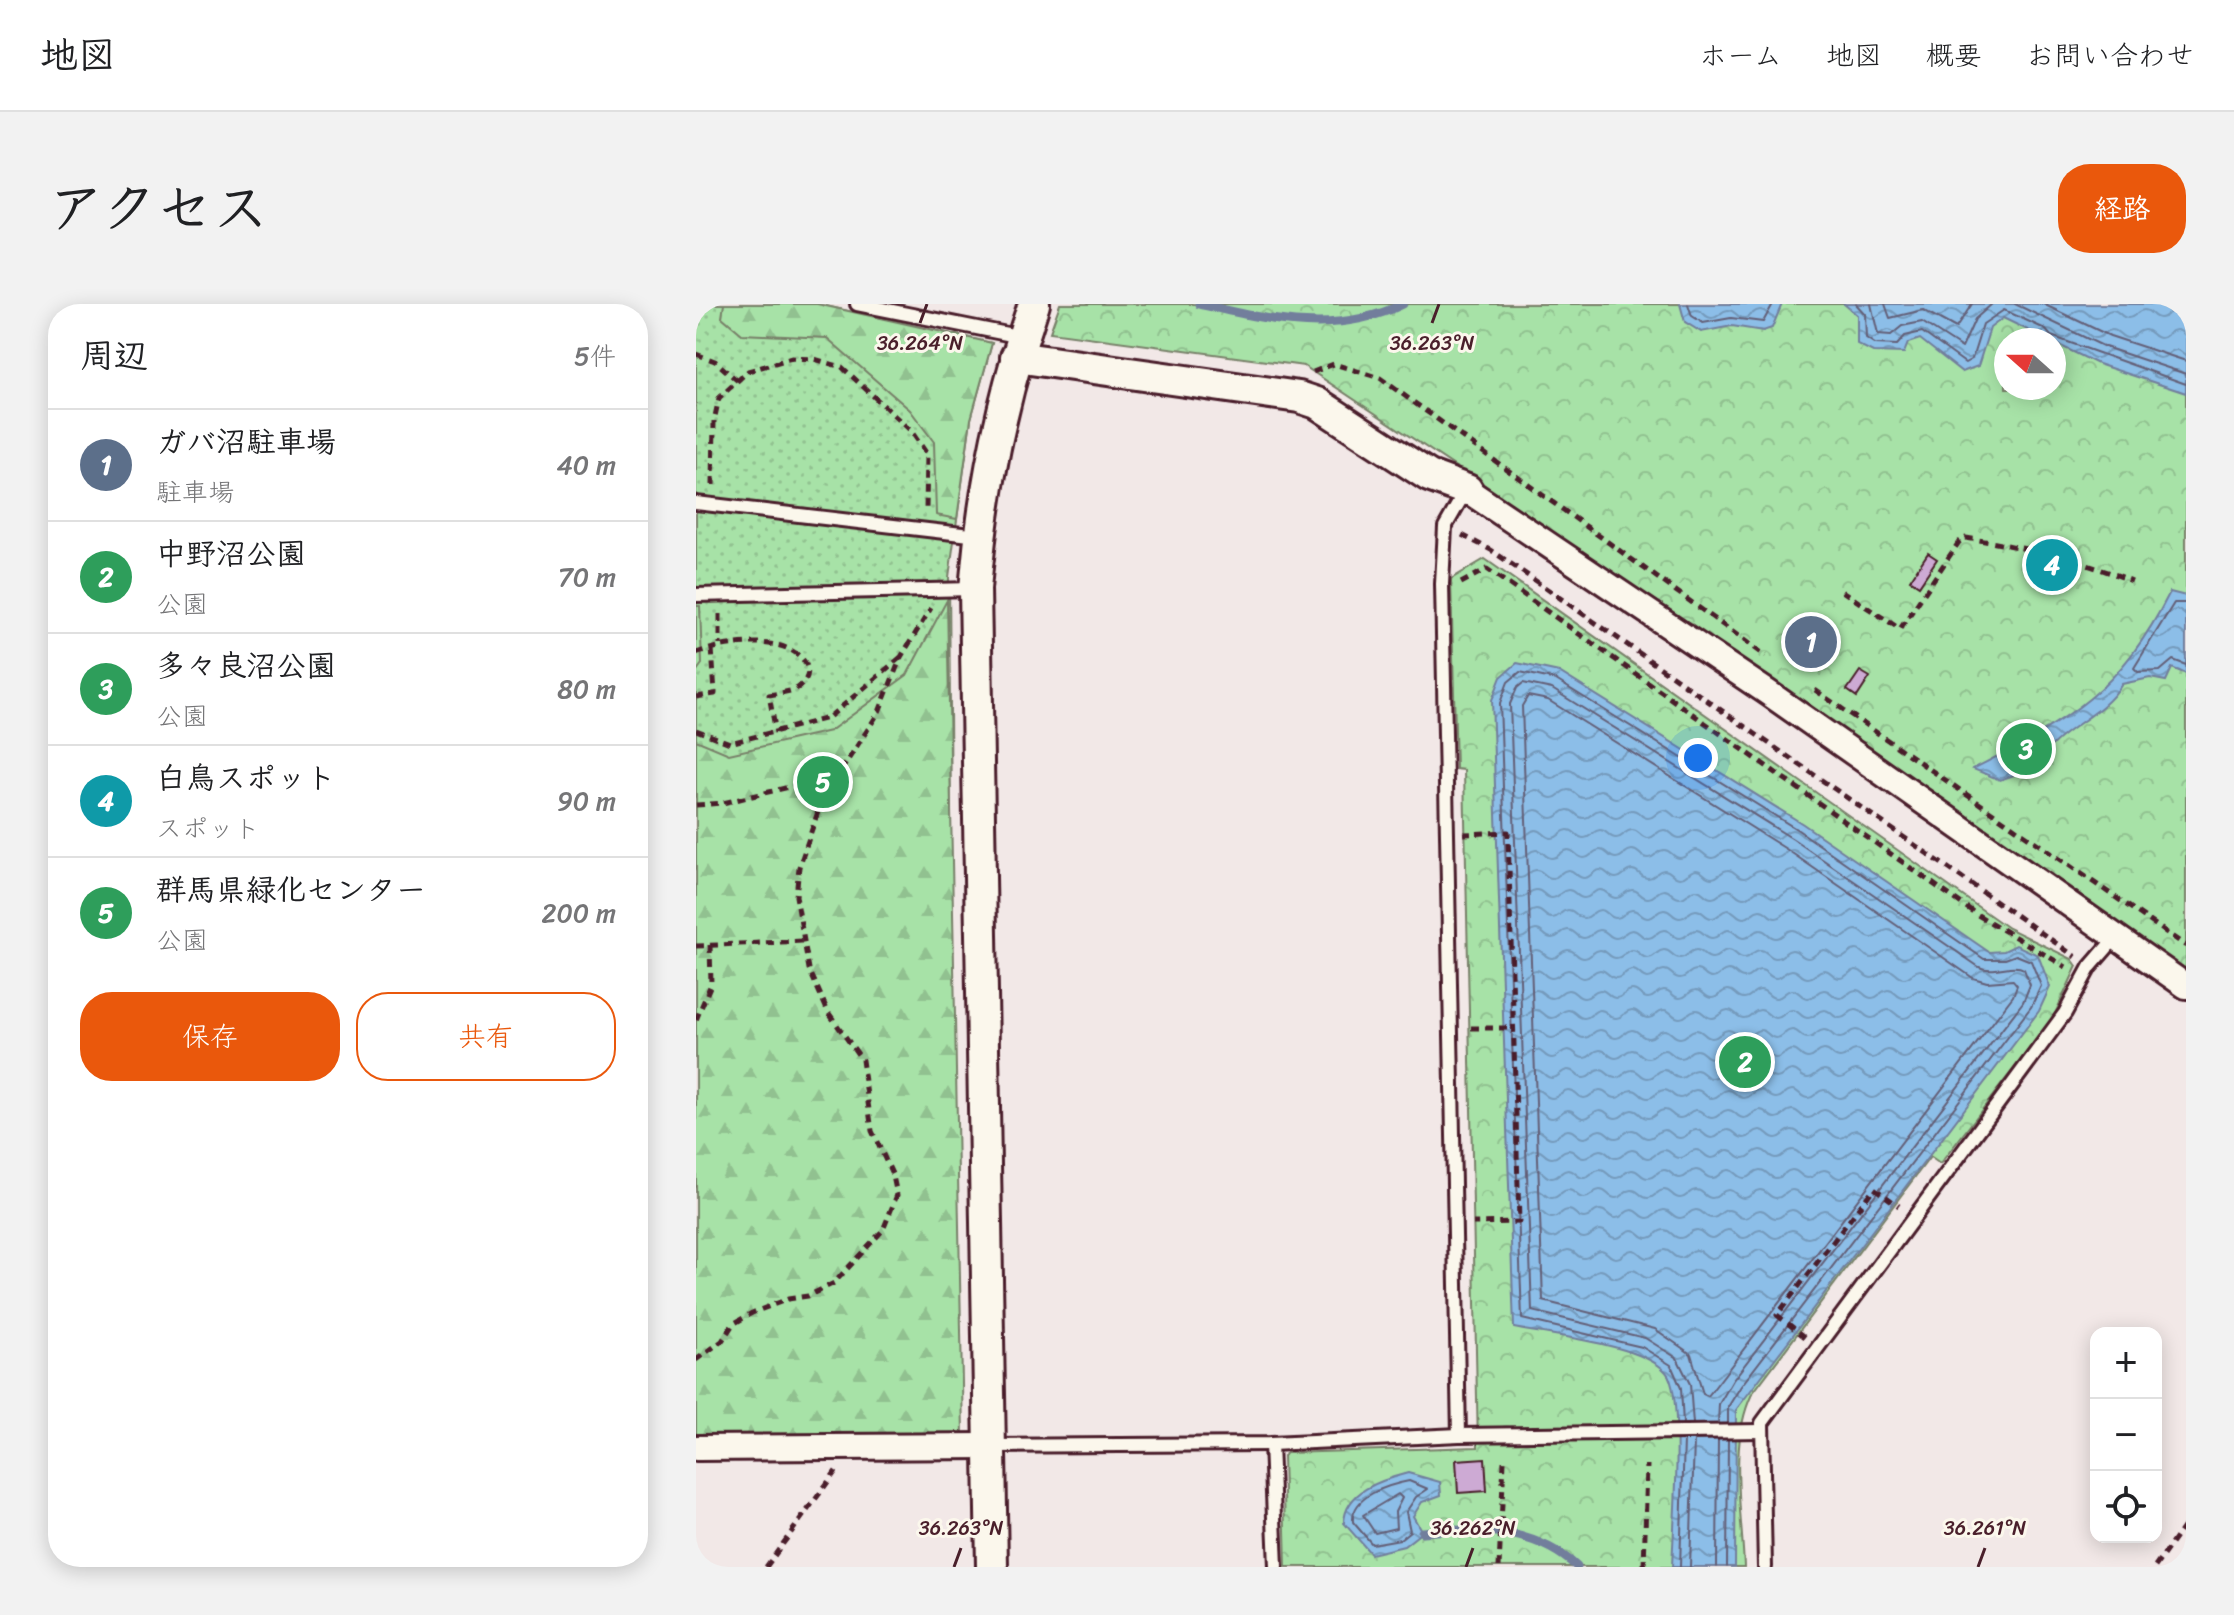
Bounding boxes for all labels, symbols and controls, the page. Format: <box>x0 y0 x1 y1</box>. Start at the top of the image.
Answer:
text: 地図 <box>40 22 116 89</box>
text: ホーム <box>1699 31 1782 80</box>
text: 地図 <box>1826 31 1882 80</box>
text: 概要 <box>1926 31 1982 80</box>
text: お問い合わせ <box>2026 31 2194 80</box>
text: アクセス <box>48 159 269 258</box>
button: 経路 <box>2058 164 2186 253</box>
text: 周辺 <box>80 326 148 386</box>
text: 36.264°N <box>877 326 963 361</box>
text: 36.263°N <box>1390 326 1474 361</box>
north arrow <box>1994 328 2066 400</box>
text: 5件 <box>574 333 616 379</box>
text: ガバ沼駐車場 <box>156 415 336 469</box>
text: 1 <box>100 442 112 488</box>
text: 40 m <box>557 442 616 488</box>
text: 駐車場 <box>156 469 234 515</box>
text: 中野沼公園 <box>156 527 306 581</box>
pin: 4 <box>2026 535 2078 595</box>
text: 2 <box>98 554 114 600</box>
text: 70 m <box>558 554 616 600</box>
text: 公園 <box>156 581 208 627</box>
pin: 1 <box>1785 612 1837 672</box>
text: 多々良沼公園 <box>156 639 336 693</box>
text: 3 <box>99 666 113 712</box>
text: 80 m <box>557 666 616 712</box>
text: 公園 <box>156 693 208 739</box>
pin: 3 <box>2000 719 2052 779</box>
your location <box>1678 738 1718 778</box>
text: 白鳥スポット <box>156 751 336 805</box>
pin: 5 <box>797 752 849 812</box>
text: 4 <box>98 778 114 824</box>
text: 90 m <box>557 778 616 824</box>
text: スポット <box>156 805 260 851</box>
text: 群馬県緑化センター <box>156 863 426 917</box>
text: 5 <box>98 890 114 936</box>
text: 200 m <box>541 890 616 936</box>
text: 公園 <box>156 917 208 963</box>
button: 保存 <box>80 992 340 1081</box>
button: 共有 <box>356 992 616 1081</box>
pin: 2 <box>1719 1032 1771 1092</box>
map controls <box>2090 1327 2162 1543</box>
button: + <box>2090 1327 2162 1399</box>
button: − <box>2090 1399 2162 1471</box>
button: locate <box>2090 1471 2162 1543</box>
text: 36.263°N <box>919 1511 1003 1546</box>
text: 36.262°N <box>1430 1511 1516 1546</box>
text: 36.261°N <box>1944 1511 2026 1546</box>

